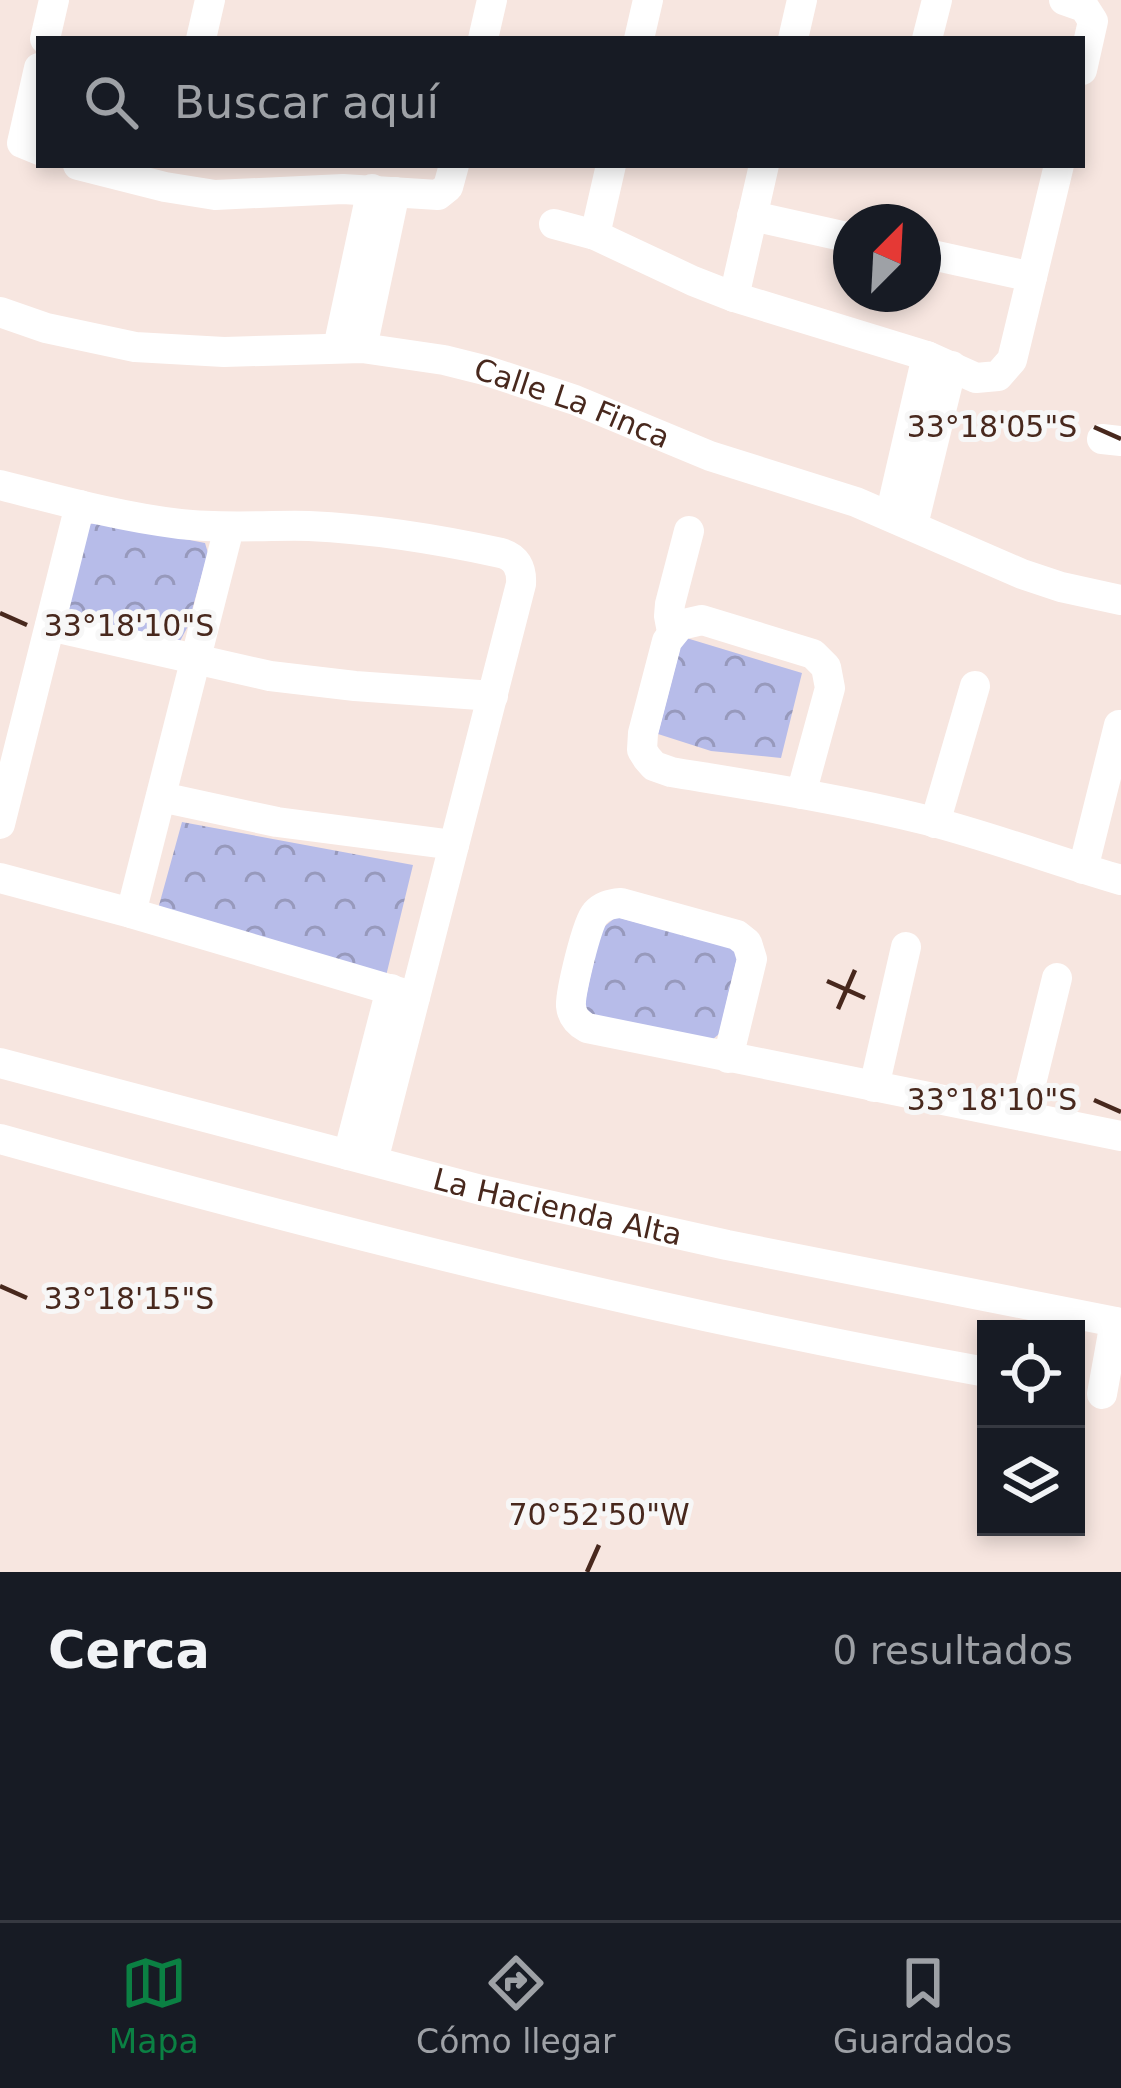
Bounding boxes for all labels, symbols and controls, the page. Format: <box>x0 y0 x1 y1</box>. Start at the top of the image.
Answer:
search box <box>36 36 1085 168</box>
icon: search <box>78 69 144 135</box>
text: Buscar aquí <box>174 76 439 129</box>
north arrow <box>833 204 941 312</box>
street label: Calle La Finca <box>470 351 675 455</box>
text: 33°18'05"S <box>907 409 1077 444</box>
text: 33°18'10"S <box>44 608 214 643</box>
text: 33°18'10"S <box>907 1082 1077 1117</box>
street label: La Hacienda Alta <box>430 1161 685 1252</box>
text: 33°18'15"S <box>44 1281 214 1316</box>
map controls <box>977 1320 1085 1536</box>
button: locate <box>977 1320 1085 1428</box>
button: layers <box>977 1428 1085 1536</box>
text: 70°52'50"W <box>508 1497 690 1532</box>
text: Cerca <box>48 1621 210 1680</box>
text: 0 resultados <box>833 1628 1073 1673</box>
tab: Mapa <box>109 1950 199 2061</box>
tab: Cómo llegar <box>416 1950 616 2061</box>
tab: Guardados <box>833 1950 1012 2061</box>

